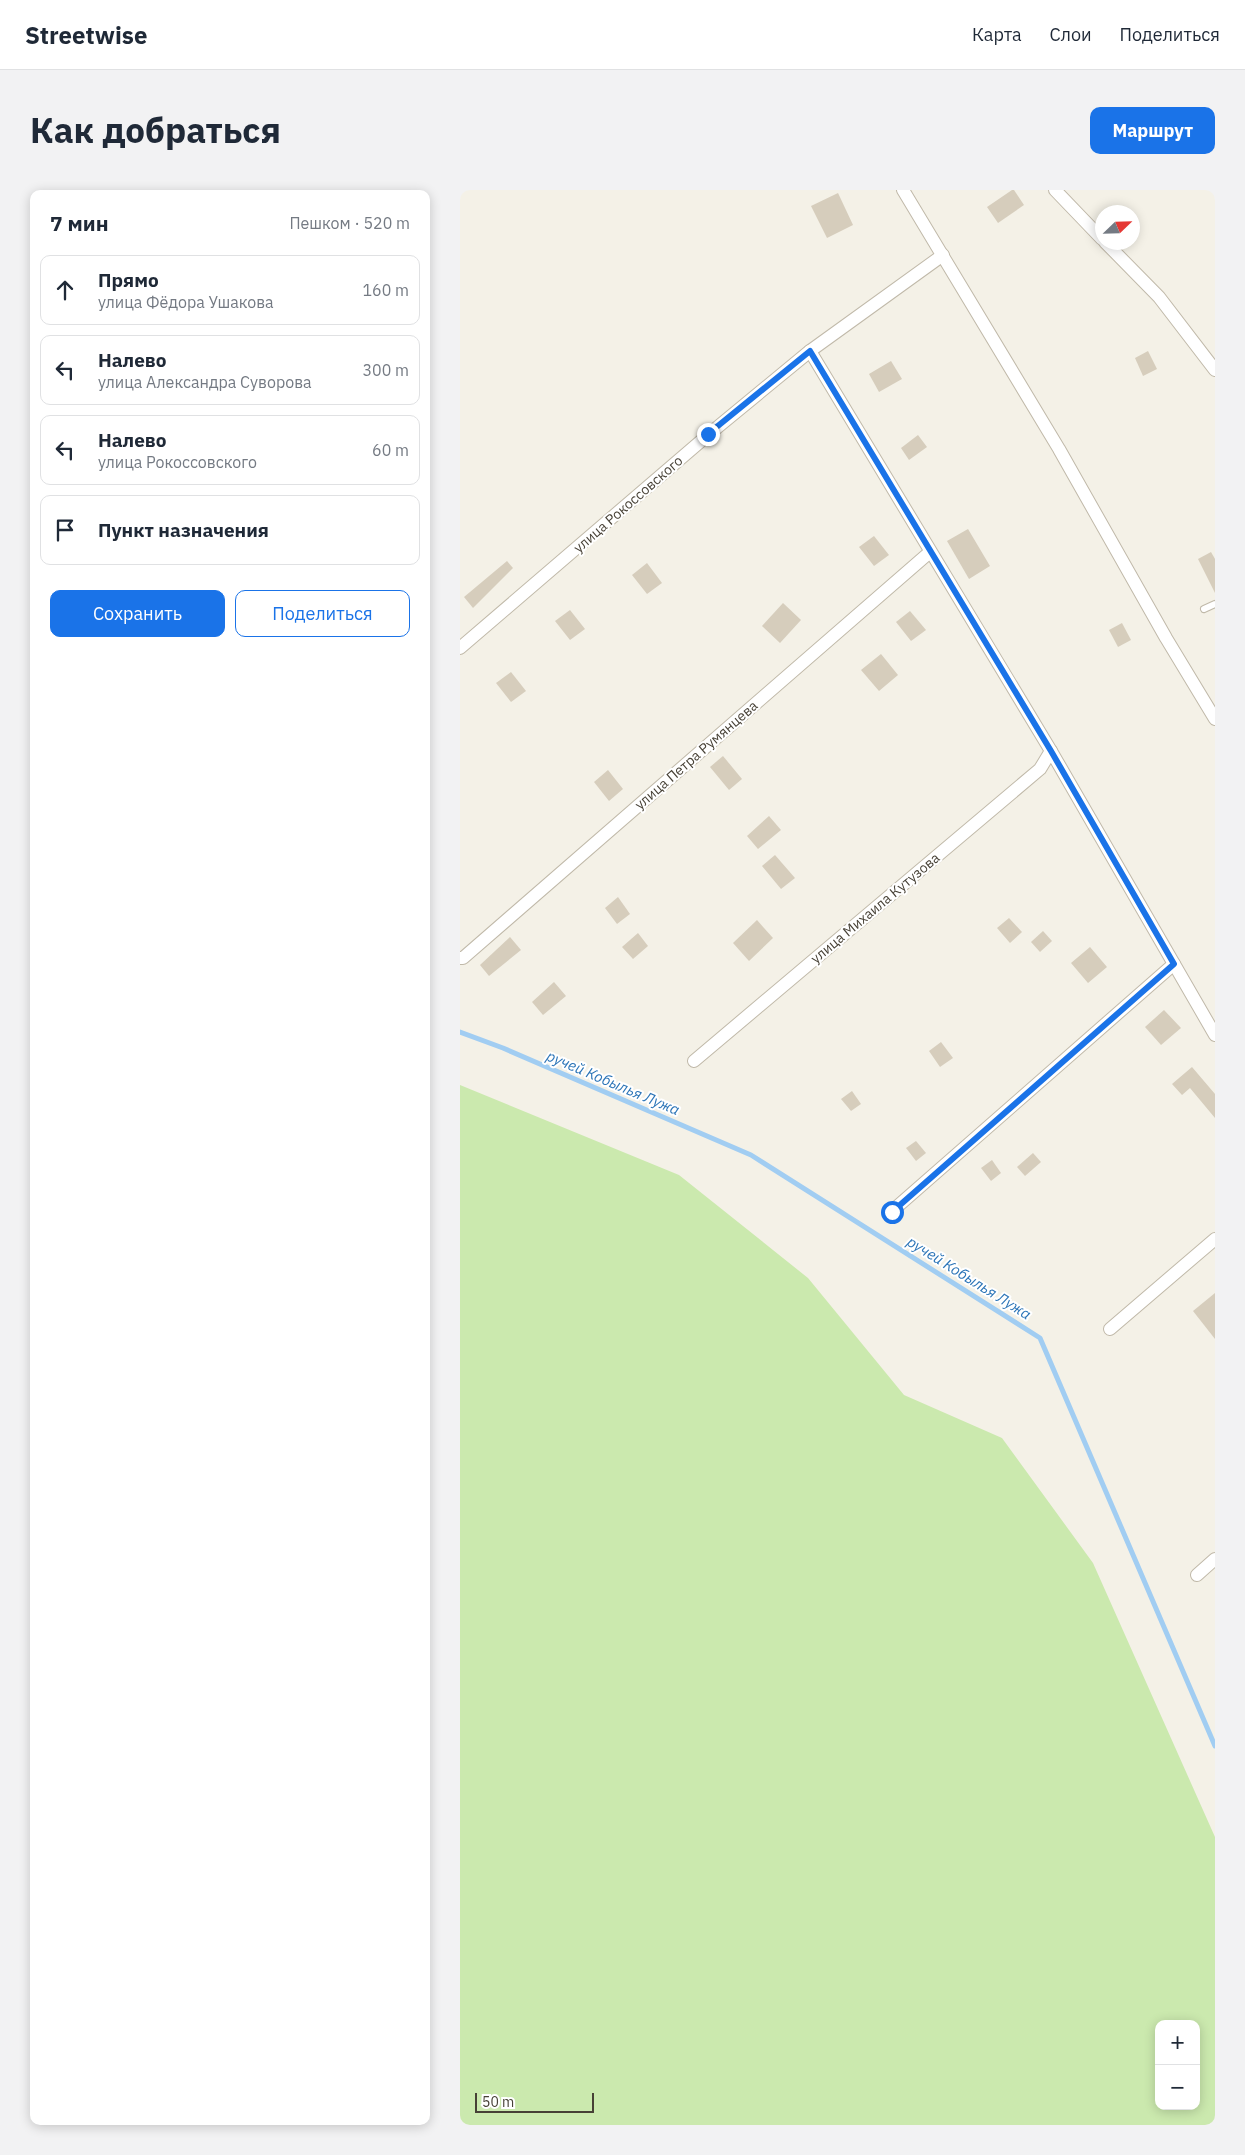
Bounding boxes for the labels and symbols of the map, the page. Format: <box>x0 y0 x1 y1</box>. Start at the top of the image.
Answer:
north arrow <box>1095 205 1140 250</box>
route end <box>697 423 720 446</box>
street label: улица Рокоссовского <box>570 451 686 556</box>
street label: улица Петра Румянцева <box>631 696 762 813</box>
street label: улица Михаила Кутузова <box>807 848 944 967</box>
water label: ручей Кобылья Лужа <box>543 1046 683 1119</box>
route start <box>881 1201 904 1224</box>
water label: ручей Кобылья Лужа <box>903 1231 1035 1324</box>
scale bar <box>475 2090 594 2113</box>

